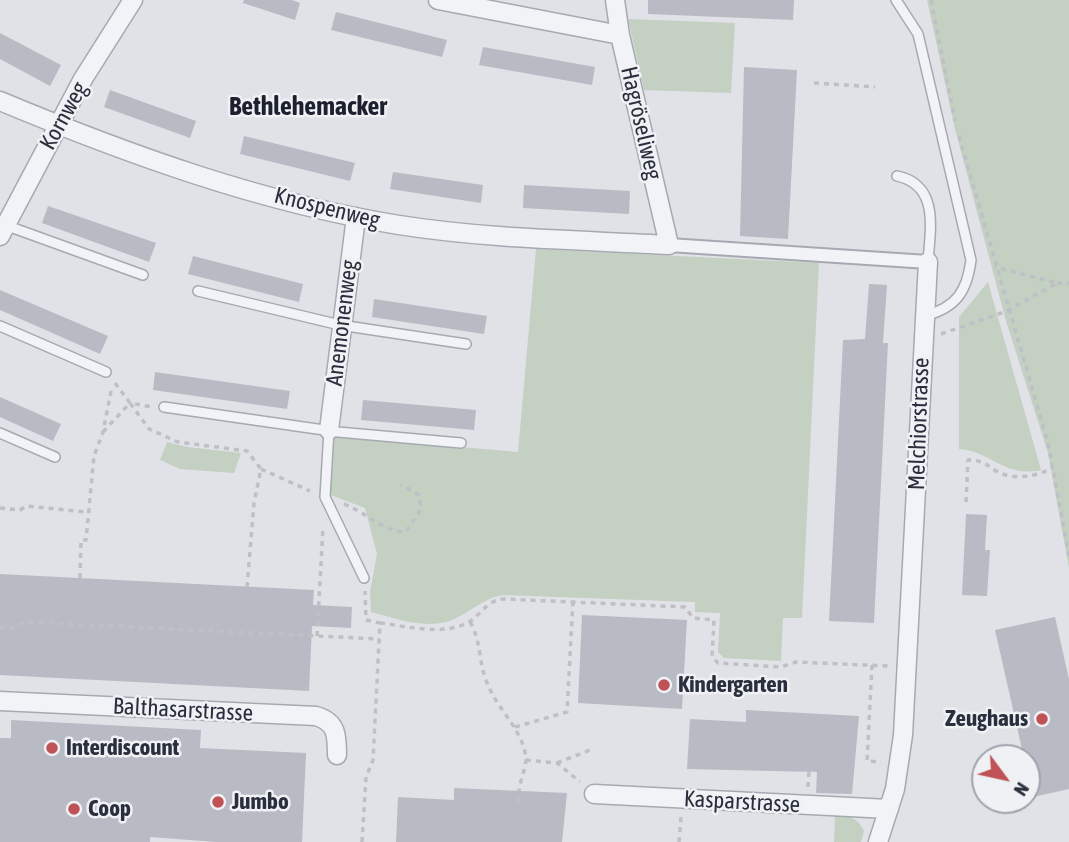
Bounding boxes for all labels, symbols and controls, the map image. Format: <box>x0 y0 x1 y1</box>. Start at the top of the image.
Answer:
street label: Hagröseliweg <box>615 64 667 182</box>
street label: Kornweg <box>34 77 94 155</box>
district label: Bethlehemacker <box>229 91 387 123</box>
street label: Knospenweg <box>271 182 383 234</box>
street label: Anemonenweg <box>321 258 363 388</box>
street label: Melchiorstrasse <box>903 357 935 491</box>
place label: Kindergarten <box>678 671 788 699</box>
marker: Kindergarten <box>656 677 672 693</box>
street label: Balthasarstrasse <box>112 693 254 727</box>
place label: Zeughaus <box>945 705 1028 733</box>
marker: Zeughaus <box>1034 711 1050 727</box>
place label: Interdiscount <box>66 734 179 762</box>
marker: Interdiscount <box>44 740 60 756</box>
north arrow <box>971 744 1041 814</box>
text: N <box>1010 779 1034 800</box>
street label: Kasparstrasse <box>683 785 801 819</box>
place label: Jumbo <box>232 788 289 816</box>
marker: Jumbo <box>210 794 226 810</box>
place label: Coop <box>88 795 131 823</box>
marker: Coop <box>66 801 82 817</box>

